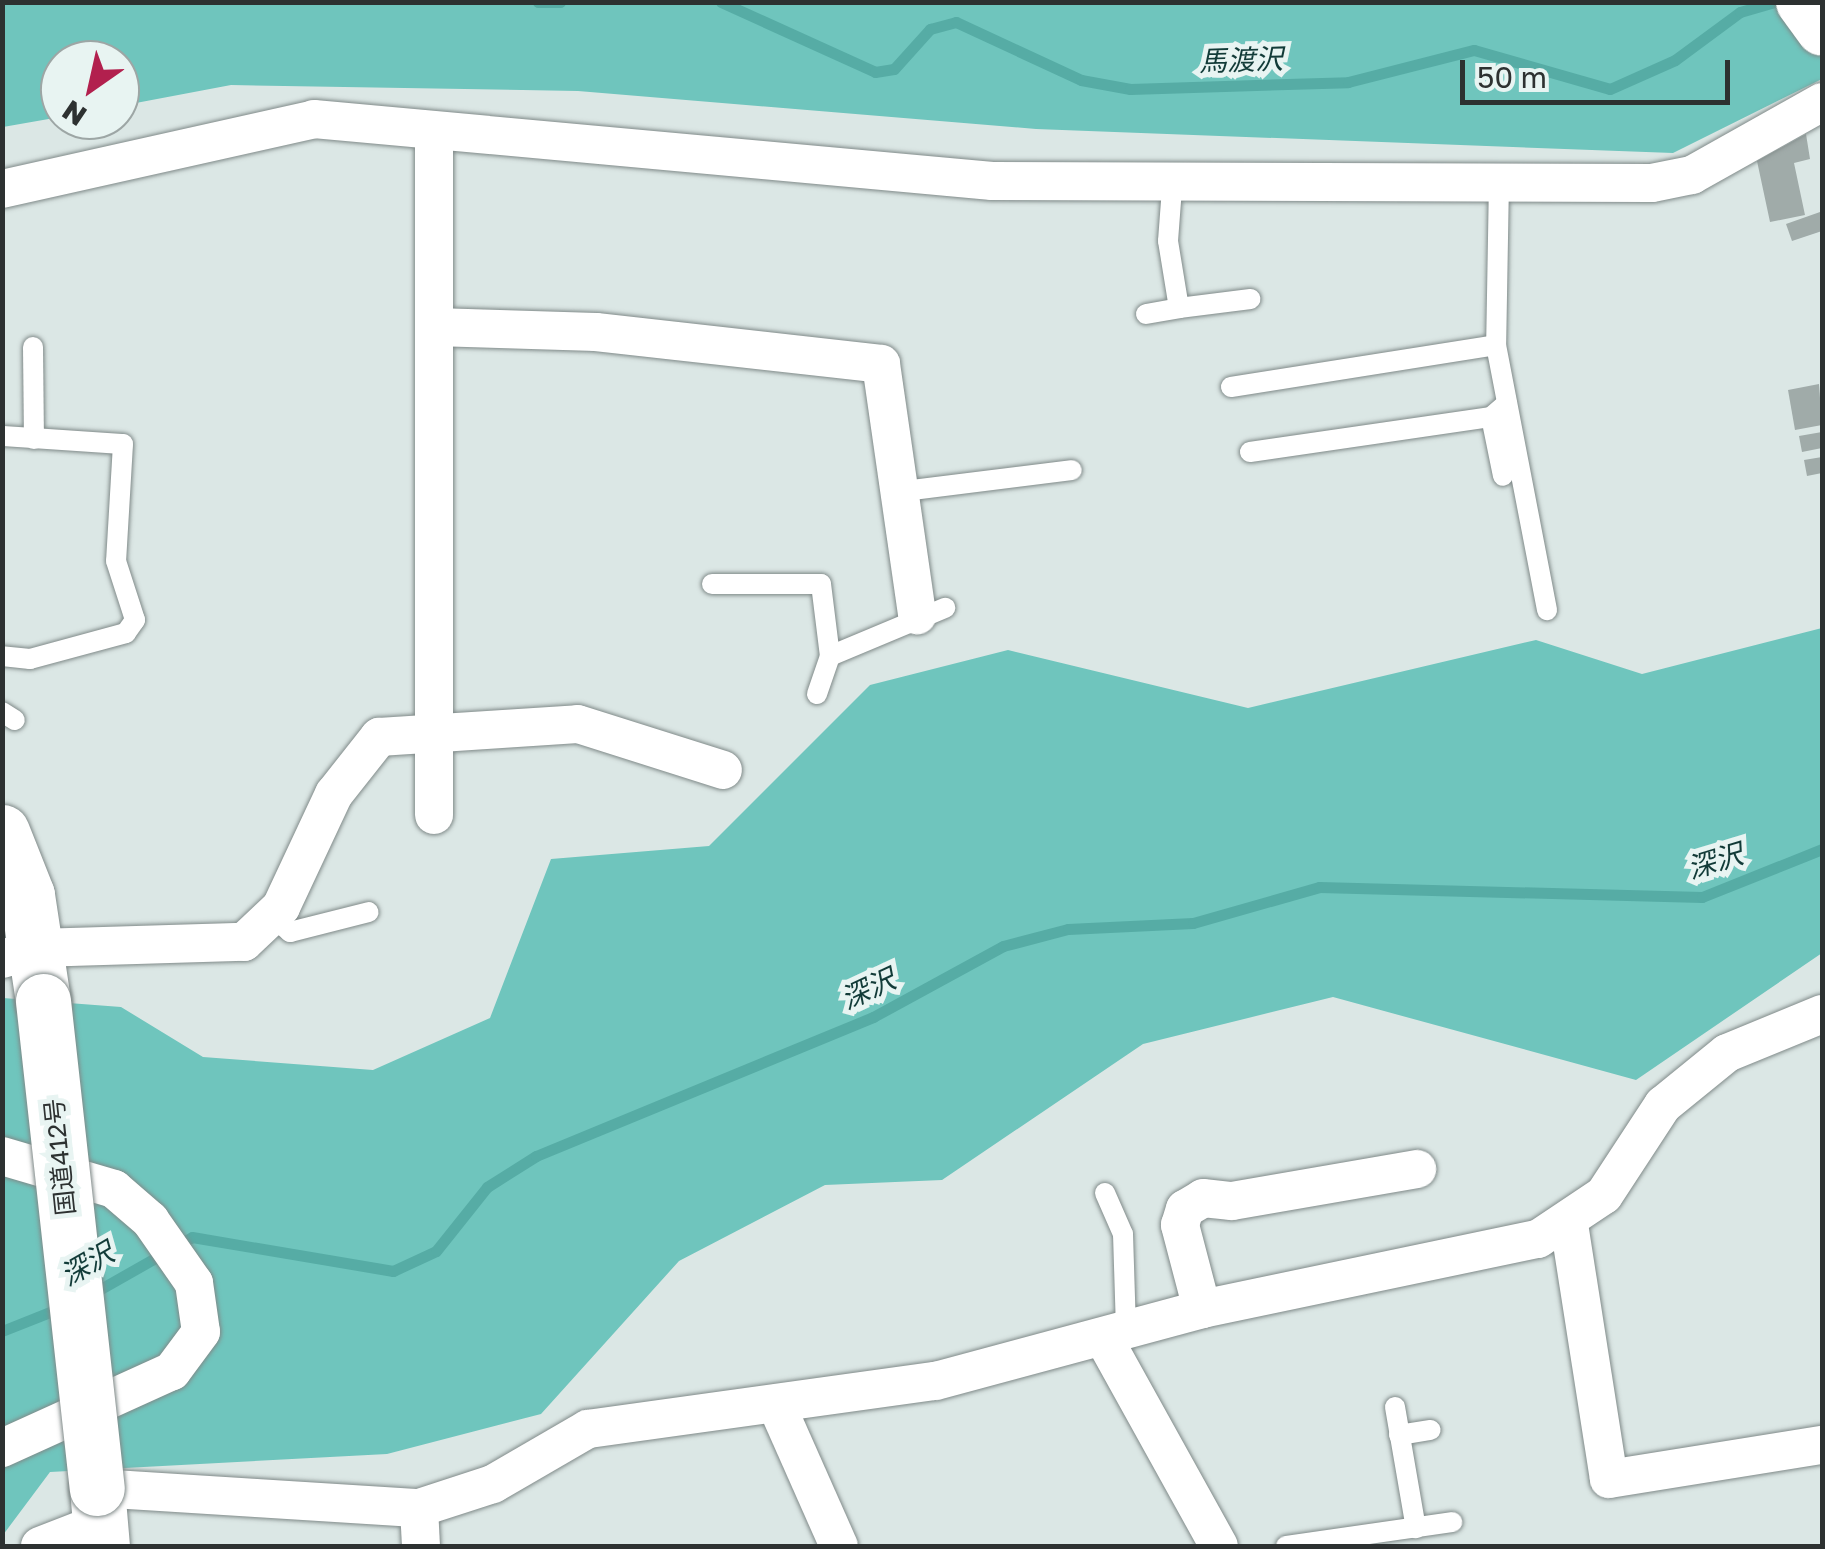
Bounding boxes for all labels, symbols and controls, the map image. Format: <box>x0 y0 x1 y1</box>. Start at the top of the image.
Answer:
north arrow <box>40 40 140 140</box>
scale bar <box>1465 40 1735 102</box>
water label: 馬渡沢 <box>1198 42 1284 78</box>
text: 50 m <box>1477 59 1547 95</box>
text: N <box>56 94 92 133</box>
water label: 深沢 <box>1683 837 1747 885</box>
water label: 深沢 <box>836 962 900 1016</box>
street label: 国道412号 <box>39 1097 81 1217</box>
water label: 深沢 <box>54 1235 120 1293</box>

